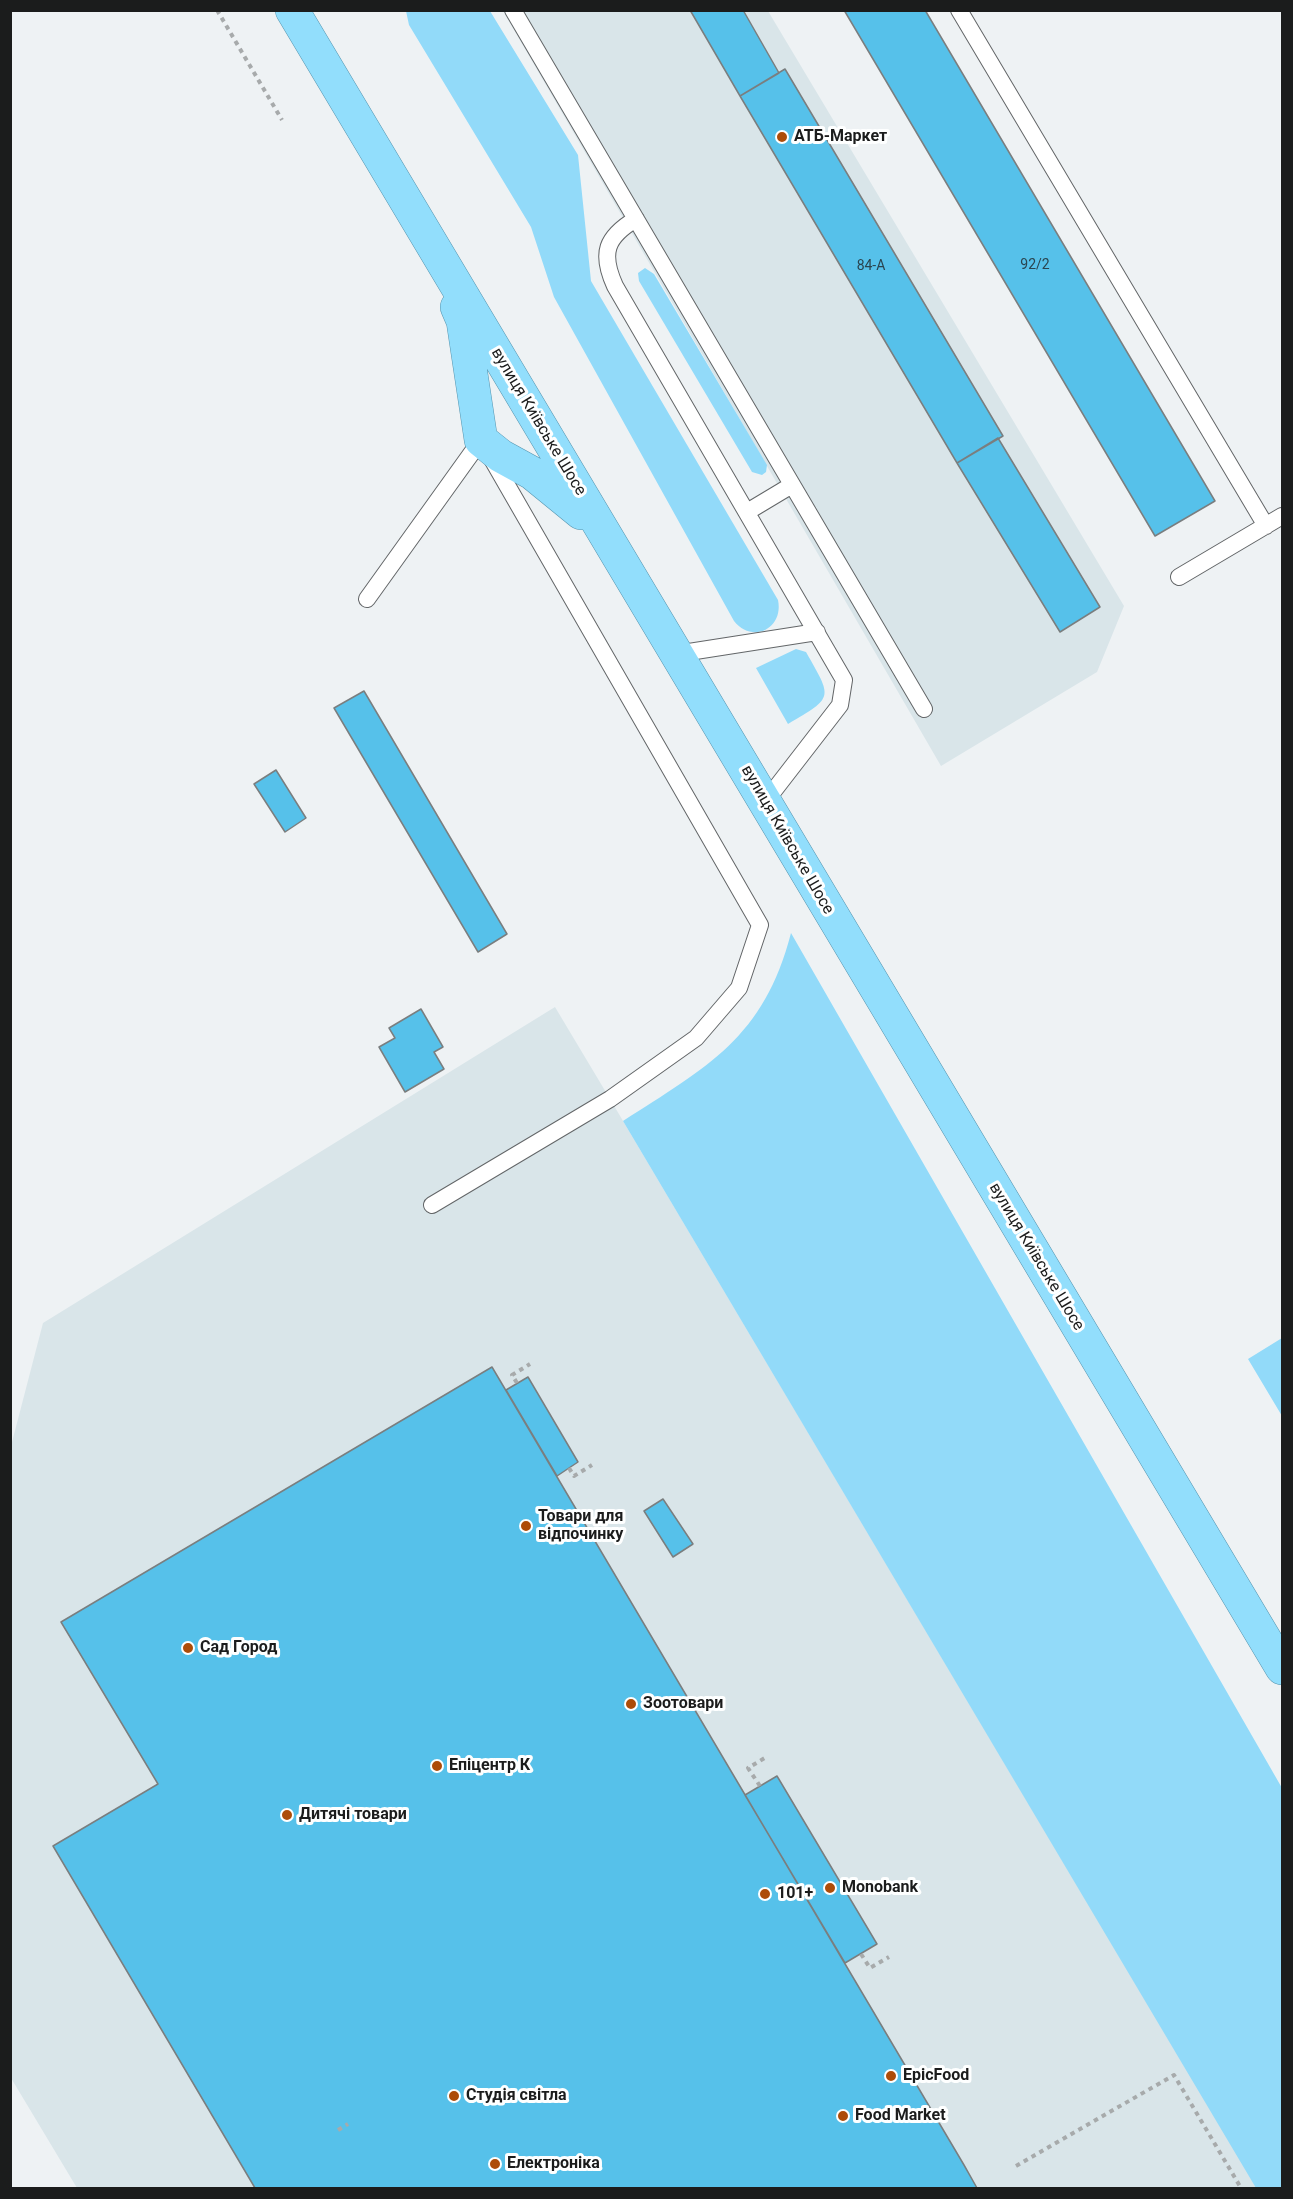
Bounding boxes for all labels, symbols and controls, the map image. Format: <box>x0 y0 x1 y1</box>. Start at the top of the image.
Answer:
place label: АТБ-Маркет <box>794 127 887 147</box>
marker: АТБ-Маркет <box>775 130 789 144</box>
house number: 92/2 <box>1020 257 1050 273</box>
house number: 84-А <box>857 258 885 274</box>
street label: вулиця Київське Шосе <box>486 345 590 499</box>
street label: вулиця Київське Шосе <box>737 762 837 918</box>
street label: вулиця Київське Шосе <box>984 1180 1088 1334</box>
place label: Товари для відпочинку <box>538 1507 623 1545</box>
marker: Товари для відпочинку <box>519 1519 533 1533</box>
place label: Сад Город <box>200 1638 277 1658</box>
marker: Сад Город <box>181 1641 195 1655</box>
place label: Зоотовари <box>643 1694 723 1714</box>
marker: Зоотовари <box>624 1697 638 1711</box>
place label: Епіцентр К <box>449 1756 530 1776</box>
marker: Епіцентр К <box>430 1759 444 1773</box>
place label: Дитячі товари <box>299 1805 407 1825</box>
marker: Дитячі товари <box>280 1808 294 1822</box>
place label: Monobank <box>842 1878 918 1898</box>
marker: Monobank <box>823 1881 837 1895</box>
place label: 101+ <box>777 1884 813 1904</box>
marker: 101+ <box>758 1887 772 1901</box>
place label: EpicFood <box>903 2066 969 2086</box>
marker: EpicFood <box>884 2069 898 2083</box>
place label: Студія світла <box>466 2086 567 2106</box>
marker: Студія світла <box>447 2089 461 2103</box>
place label: Food Market <box>855 2106 946 2126</box>
marker: Food Market <box>836 2109 850 2123</box>
place label: Електроніка <box>507 2154 600 2174</box>
marker: Електроніка <box>488 2157 502 2171</box>

